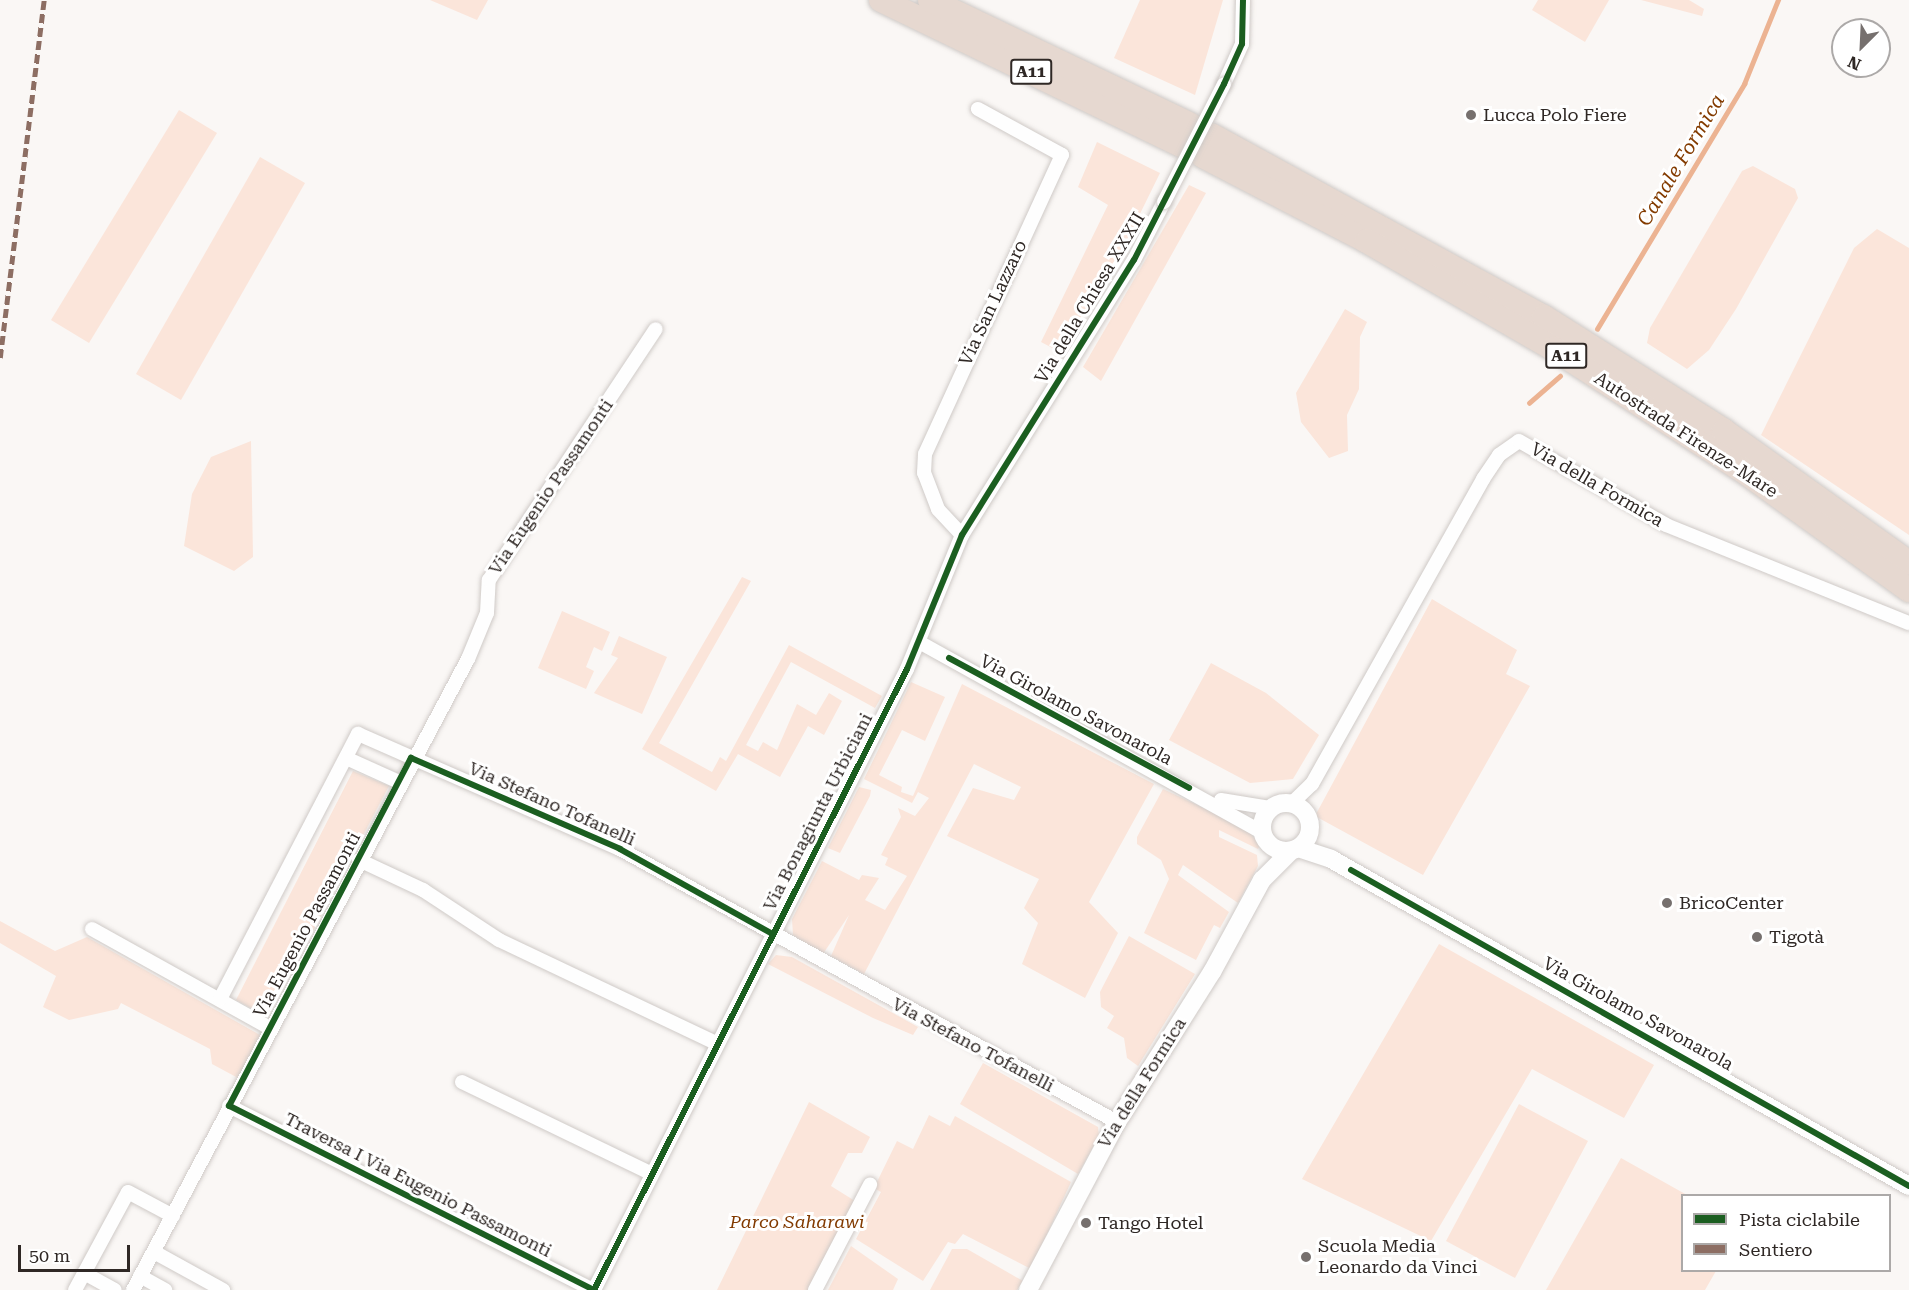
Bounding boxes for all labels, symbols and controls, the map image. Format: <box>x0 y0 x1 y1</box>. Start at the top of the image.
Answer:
north arrow <box>1831 18 1891 78</box>
text: N <box>1845 52 1864 74</box>
road number: A11 <box>1010 59 1052 85</box>
water label: Canale Formica <box>1632 90 1730 230</box>
place label: Lucca Polo Fiere <box>1483 104 1627 126</box>
marker: Lucca Polo Fiere <box>1464 108 1478 122</box>
street label: Via della Chiesa XXXII <box>1030 209 1150 387</box>
street label: Via San Lazzaro <box>954 237 1032 369</box>
road number: A11 <box>1545 343 1587 369</box>
street label: Autostrada Firenze-Mare <box>1590 368 1782 502</box>
street label: Via Eugenio Passamonti <box>484 395 618 579</box>
street label: Via della Formica <box>1527 438 1667 532</box>
street label: Via Girolamo Savonarola <box>976 650 1176 770</box>
street label: Via Bonagiunta Urbiciani <box>759 710 877 914</box>
street label: Via Stefano Tofanelli <box>465 757 639 851</box>
street label: Via Eugenio Passamonti <box>249 829 365 1021</box>
place label: BricoCenter <box>1679 892 1784 914</box>
marker: BricoCenter <box>1660 896 1674 910</box>
place label: Tigotà <box>1769 926 1824 948</box>
marker: Tigotà <box>1750 930 1764 944</box>
street label: Via Girolamo Savonarola <box>1539 953 1737 1075</box>
street label: Via Stefano Tofanelli <box>888 993 1058 1097</box>
street label: Via della Formica <box>1093 1014 1191 1152</box>
street label: Traversa I Via Eugenio Passamonti <box>281 1108 555 1262</box>
legend <box>1681 1194 1891 1272</box>
text: Pista ciclabile <box>1739 1209 1860 1230</box>
park label: Parco Saharawi <box>730 1211 864 1233</box>
place label: Tango Hotel <box>1098 1212 1203 1234</box>
marker: Tango Hotel <box>1079 1216 1093 1230</box>
scale bar <box>21 1233 134 1271</box>
place label: Scuola Media Leonardo da Vinci <box>1318 1236 1478 1278</box>
text: Sentiero <box>1739 1239 1813 1260</box>
text: 50 m <box>29 1245 70 1266</box>
marker: Scuola Media Leonardo da Vinci <box>1299 1250 1313 1264</box>

